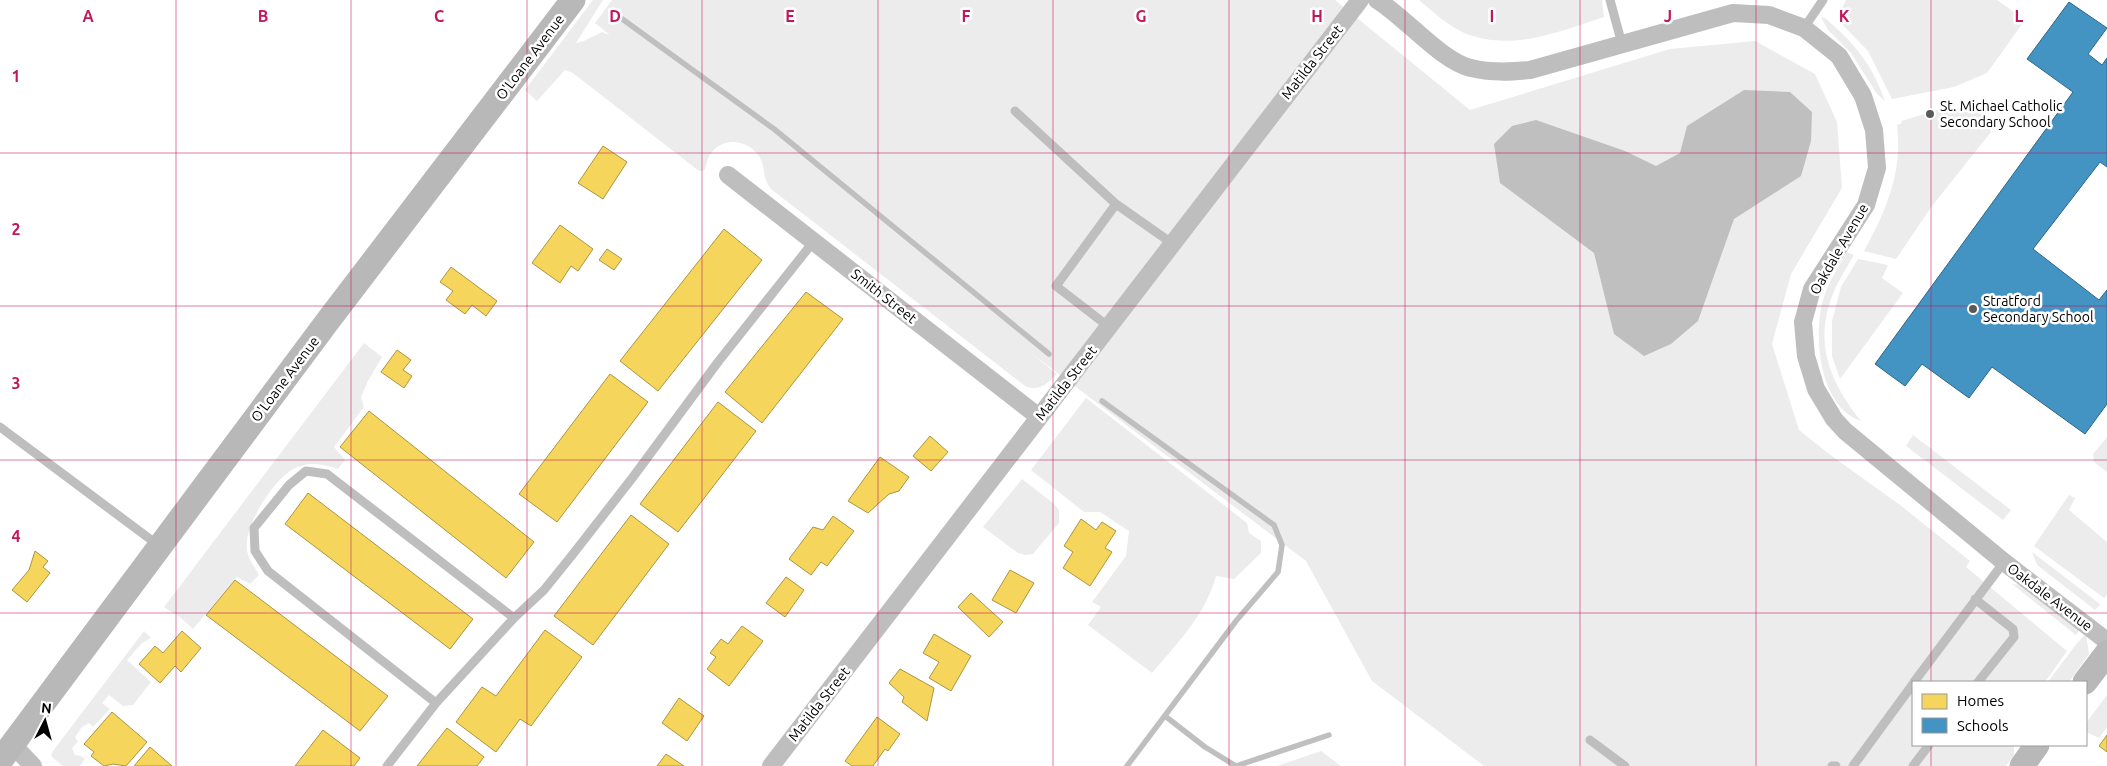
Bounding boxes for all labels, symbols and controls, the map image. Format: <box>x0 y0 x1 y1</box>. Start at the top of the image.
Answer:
text: A <box>82 7 94 25</box>
text: B <box>258 7 268 25</box>
text: C <box>434 7 444 25</box>
text: D <box>609 7 621 25</box>
text: E <box>785 7 795 25</box>
text: F <box>962 7 971 25</box>
text: G <box>1135 7 1147 25</box>
text: H <box>1311 7 1323 25</box>
text: I <box>1490 7 1494 25</box>
text: J <box>1664 7 1672 25</box>
text: K <box>1839 7 1850 25</box>
text: L <box>2015 7 2024 25</box>
street label: O'Loane Avenue <box>493 11 567 103</box>
street label: Matilda Street <box>1278 21 1346 102</box>
text: 1 <box>11 67 21 85</box>
place label: St. Michael Catholic Secondary School <box>1940 98 2063 130</box>
marker: St. Michael Catholic Secondary School <box>1924 108 1936 120</box>
street label: Oakdale Avenue <box>1807 201 1871 297</box>
text: 2 <box>11 220 21 238</box>
street label: Smith Street <box>848 265 920 327</box>
place label: Stratford Secondary School <box>1983 293 2094 325</box>
marker: Stratford Secondary School <box>1967 303 1979 315</box>
street label: O'Loane Avenue <box>248 333 322 425</box>
street label: Matilda Street <box>1032 342 1100 423</box>
text: 3 <box>11 374 21 392</box>
text: 4 <box>11 527 21 545</box>
street label: Oakdale Avenue <box>2004 560 2096 634</box>
street label: Matilda Street <box>785 663 853 744</box>
legend <box>1912 681 2087 746</box>
text: Homes <box>1957 692 2004 709</box>
north arrow <box>20 696 70 746</box>
text: N <box>40 700 52 717</box>
text: Schools <box>1957 717 2008 734</box>

